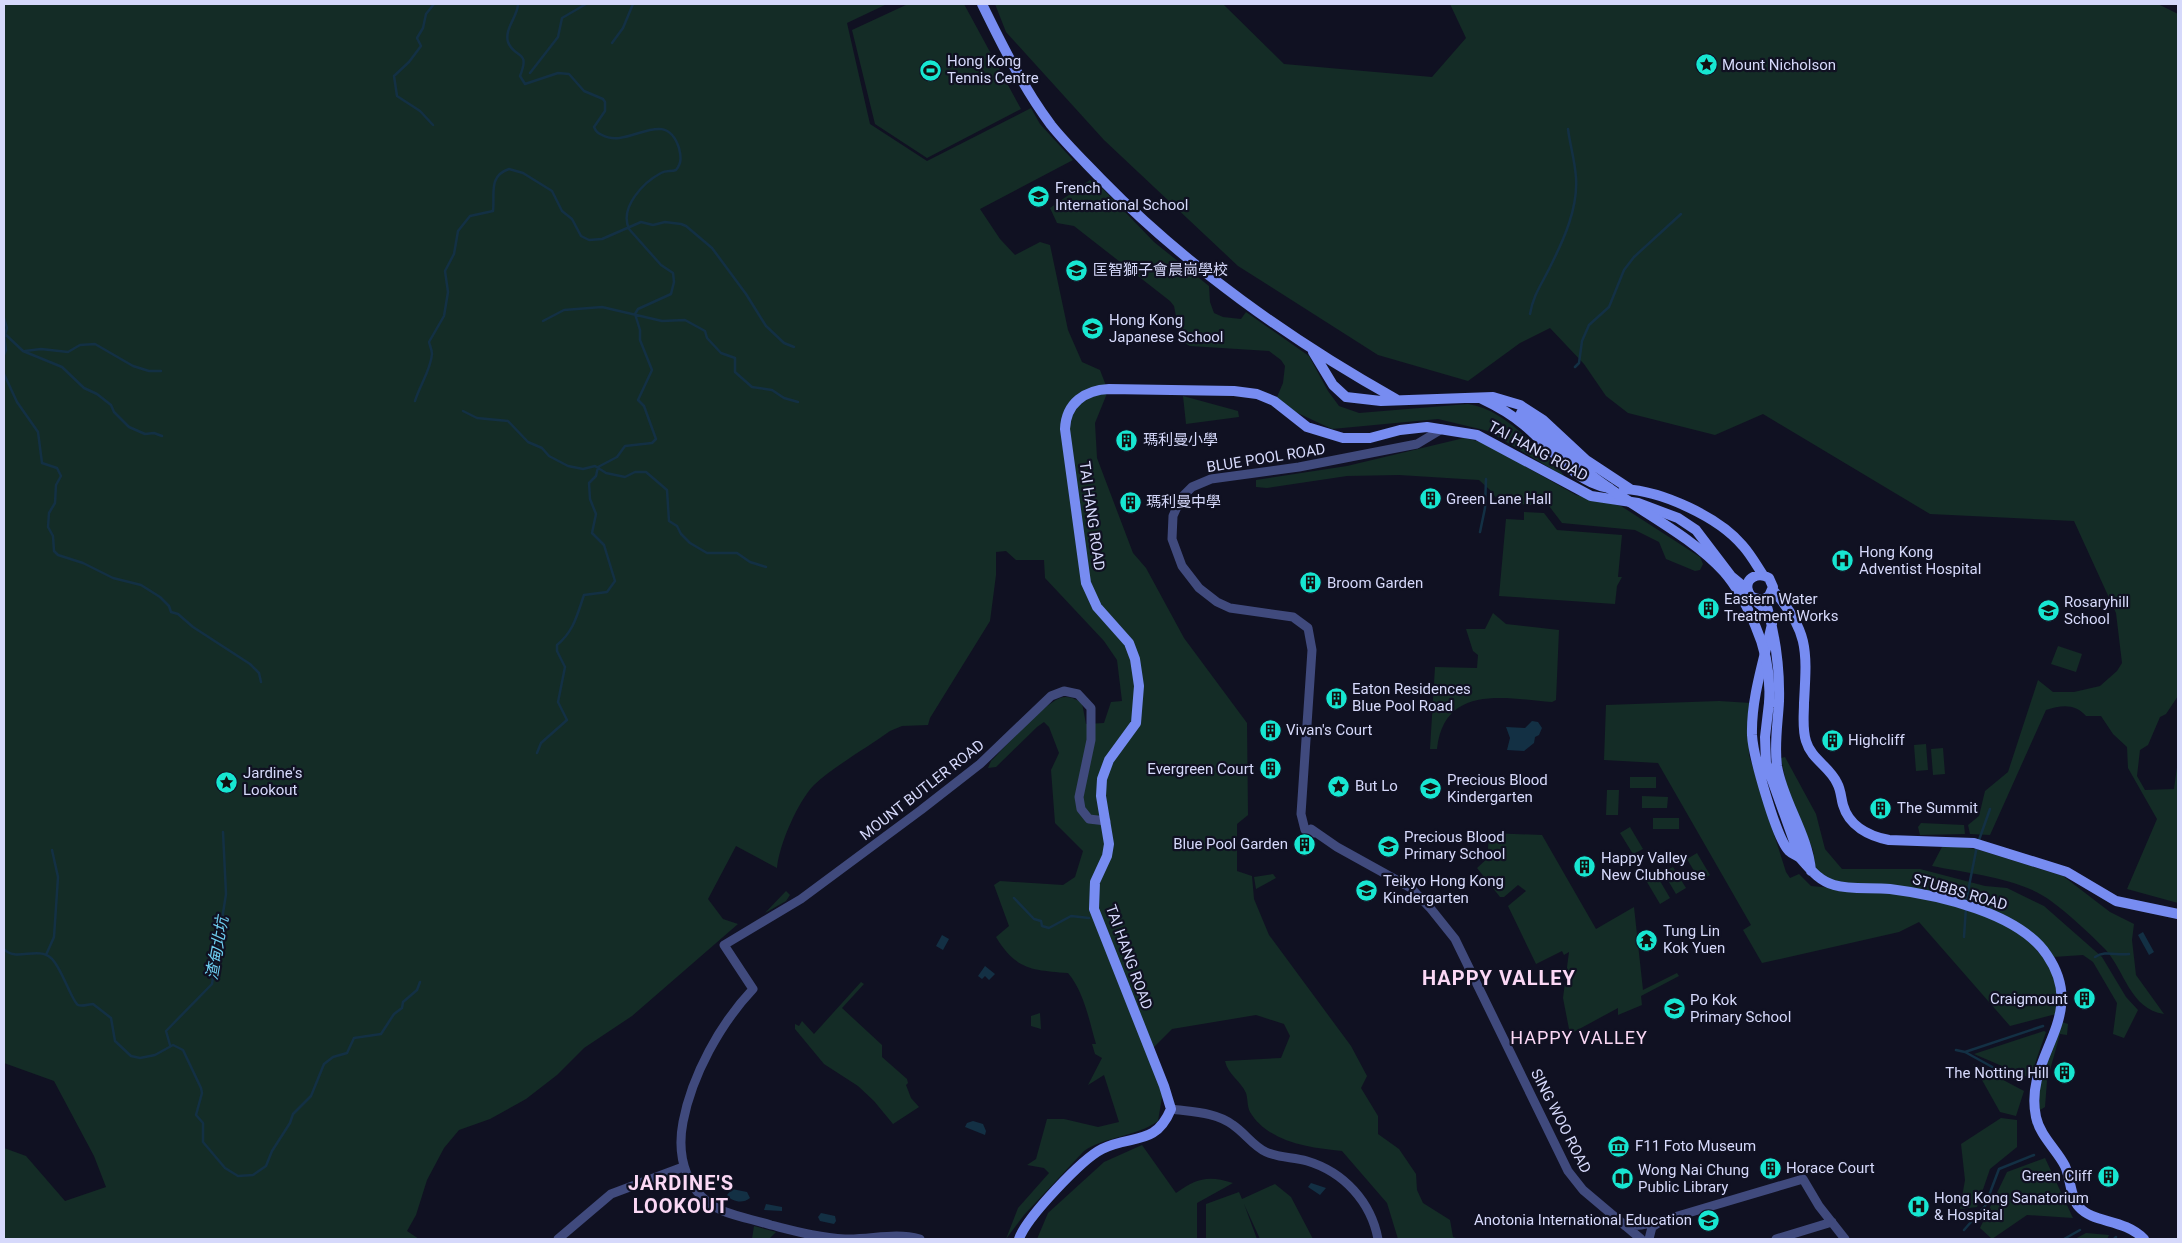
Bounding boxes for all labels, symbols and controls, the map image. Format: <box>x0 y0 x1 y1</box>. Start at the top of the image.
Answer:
place label: Hong Kong Tennis Centre <box>947 52 1039 87</box>
place icon: Mount Nicholson <box>1694 53 1718 77</box>
place label: Mount Nicholson <box>1722 56 1836 74</box>
sports icon: Hong Kong Tennis Centre <box>919 58 943 82</box>
place label: French International School <box>1055 179 1188 214</box>
school or university icon: French International School <box>1027 185 1051 209</box>
school or university icon: 匡智獅子會晨崗學校 <box>1065 258 1089 282</box>
place label: 匡智獅子會晨崗學校 <box>1093 261 1228 279</box>
place label: Hong Kong Japanese School <box>1109 311 1223 346</box>
school or university icon: Hong Kong Japanese School <box>1081 317 1105 341</box>
street label: TAI HANG ROAD <box>1485 417 1591 485</box>
building icon: 瑪利曼小學 <box>1115 428 1139 452</box>
place label: 瑪利曼小學 <box>1143 431 1218 449</box>
street label: BLUE POOL ROAD <box>1205 440 1327 476</box>
street label: TAI HANG ROAD <box>1075 460 1109 572</box>
building icon: Green Lane Hall <box>1418 487 1442 511</box>
building icon: 瑪利曼中學 <box>1118 490 1142 514</box>
place label: Green Lane Hall <box>1446 490 1551 508</box>
place label: 瑪利曼中學 <box>1146 493 1221 511</box>
place label: Hong Kong Adventist Hospital <box>1859 543 1981 578</box>
hospital icon: Hong Kong Adventist Hospital <box>1831 549 1855 573</box>
building icon: Broom Garden <box>1299 571 1323 595</box>
place label: Broom Garden <box>1327 574 1423 592</box>
place label: Eastern Water Treatment Works <box>1724 590 1838 625</box>
place label: Rosaryhill School <box>2064 593 2129 628</box>
building icon: Eastern Water Treatment Works <box>1696 596 1720 620</box>
school or university icon: Rosaryhill School <box>2036 599 2060 623</box>
place label: Eaton Residences Blue Pool Road <box>1352 680 1471 715</box>
building icon: Eaton Residences Blue Pool Road <box>1324 686 1348 710</box>
building icon: Vivan's Court <box>1258 718 1282 742</box>
place label: Vivan's Court <box>1286 721 1373 739</box>
building icon: Highcliff <box>1820 728 1844 752</box>
place label: Highcliff <box>1848 731 1905 749</box>
street label: MOUNT BUTLER ROAD <box>856 736 988 844</box>
building icon: Evergreen Court <box>1258 757 1282 781</box>
place label: Evergreen Court <box>1147 760 1254 778</box>
place label: Jardine's Lookout <box>243 764 302 799</box>
place icon: Jardine's Lookout <box>215 770 239 794</box>
place label: Precious Blood Kindergarten <box>1447 771 1548 806</box>
place icon: But Lo <box>1327 774 1351 798</box>
place label: But Lo <box>1355 777 1398 795</box>
school or university icon: Precious Blood Kindergarten <box>1419 777 1443 801</box>
building icon: The Summit <box>1869 796 1893 820</box>
place label: The Summit <box>1897 799 1978 817</box>
place label: Precious Blood Primary School <box>1404 828 1505 863</box>
building icon: Blue Pool Garden <box>1292 832 1316 856</box>
school or university icon: Precious Blood Primary School <box>1376 834 1400 858</box>
place label: Blue Pool Garden <box>1173 835 1288 853</box>
place label: Happy Valley New Clubhouse <box>1601 849 1706 884</box>
building icon: Happy Valley New Clubhouse <box>1573 855 1597 879</box>
street label: STUBBS ROAD <box>1910 870 2010 914</box>
place label: Teikyo Hong Kong Kindergarten <box>1383 872 1504 907</box>
school or university icon: Teikyo Hong Kong Kindergarten <box>1355 878 1379 902</box>
street label: TAI HANG ROAD <box>1102 902 1156 1012</box>
water label: 渣甸北坑 <box>202 913 232 981</box>
place label: Tung Lin Kok Yuen <box>1663 922 1725 957</box>
temple icon: Tung Lin Kok Yuen <box>1635 928 1659 952</box>
district label: HAPPY VALLEY <box>1422 966 1576 990</box>
building icon: Craigmount <box>2072 987 2096 1011</box>
place label: Craigmount <box>1990 990 2068 1008</box>
place label: Po Kok Primary School <box>1690 991 1791 1026</box>
school or university icon: Po Kok Primary School <box>1662 997 1686 1021</box>
district label: HAPPY VALLEY <box>1510 1027 1648 1048</box>
building icon: The Notting Hill <box>2053 1061 2077 1085</box>
place label: The Notting Hill <box>1945 1064 2049 1082</box>
street label: SING WOO ROAD <box>1527 1066 1595 1176</box>
museum icon: F11 Foto Museum <box>1607 1134 1631 1158</box>
place label: F11 Foto Museum <box>1635 1137 1756 1155</box>
building icon: Horace Court <box>1758 1156 1782 1180</box>
place label: Horace Court <box>1786 1159 1875 1177</box>
place label: Wong Nai Chung Public Library <box>1638 1161 1749 1196</box>
building icon: Green Cliff <box>2096 1164 2120 1188</box>
library icon: Wong Nai Chung Public Library <box>1610 1167 1634 1191</box>
place label: Green Cliff <box>2021 1167 2093 1185</box>
district label: JARDINE'S LOOKOUT <box>628 1171 734 1218</box>
place label: Hong Kong Sanatorium & Hospital <box>1934 1189 2089 1224</box>
hospital icon: Hong Kong Sanatorium & Hospital <box>1906 1195 1930 1219</box>
school or university icon: Anotonia International Education <box>1696 1208 1720 1232</box>
place label: Anotonia International Education <box>1474 1211 1692 1229</box>

